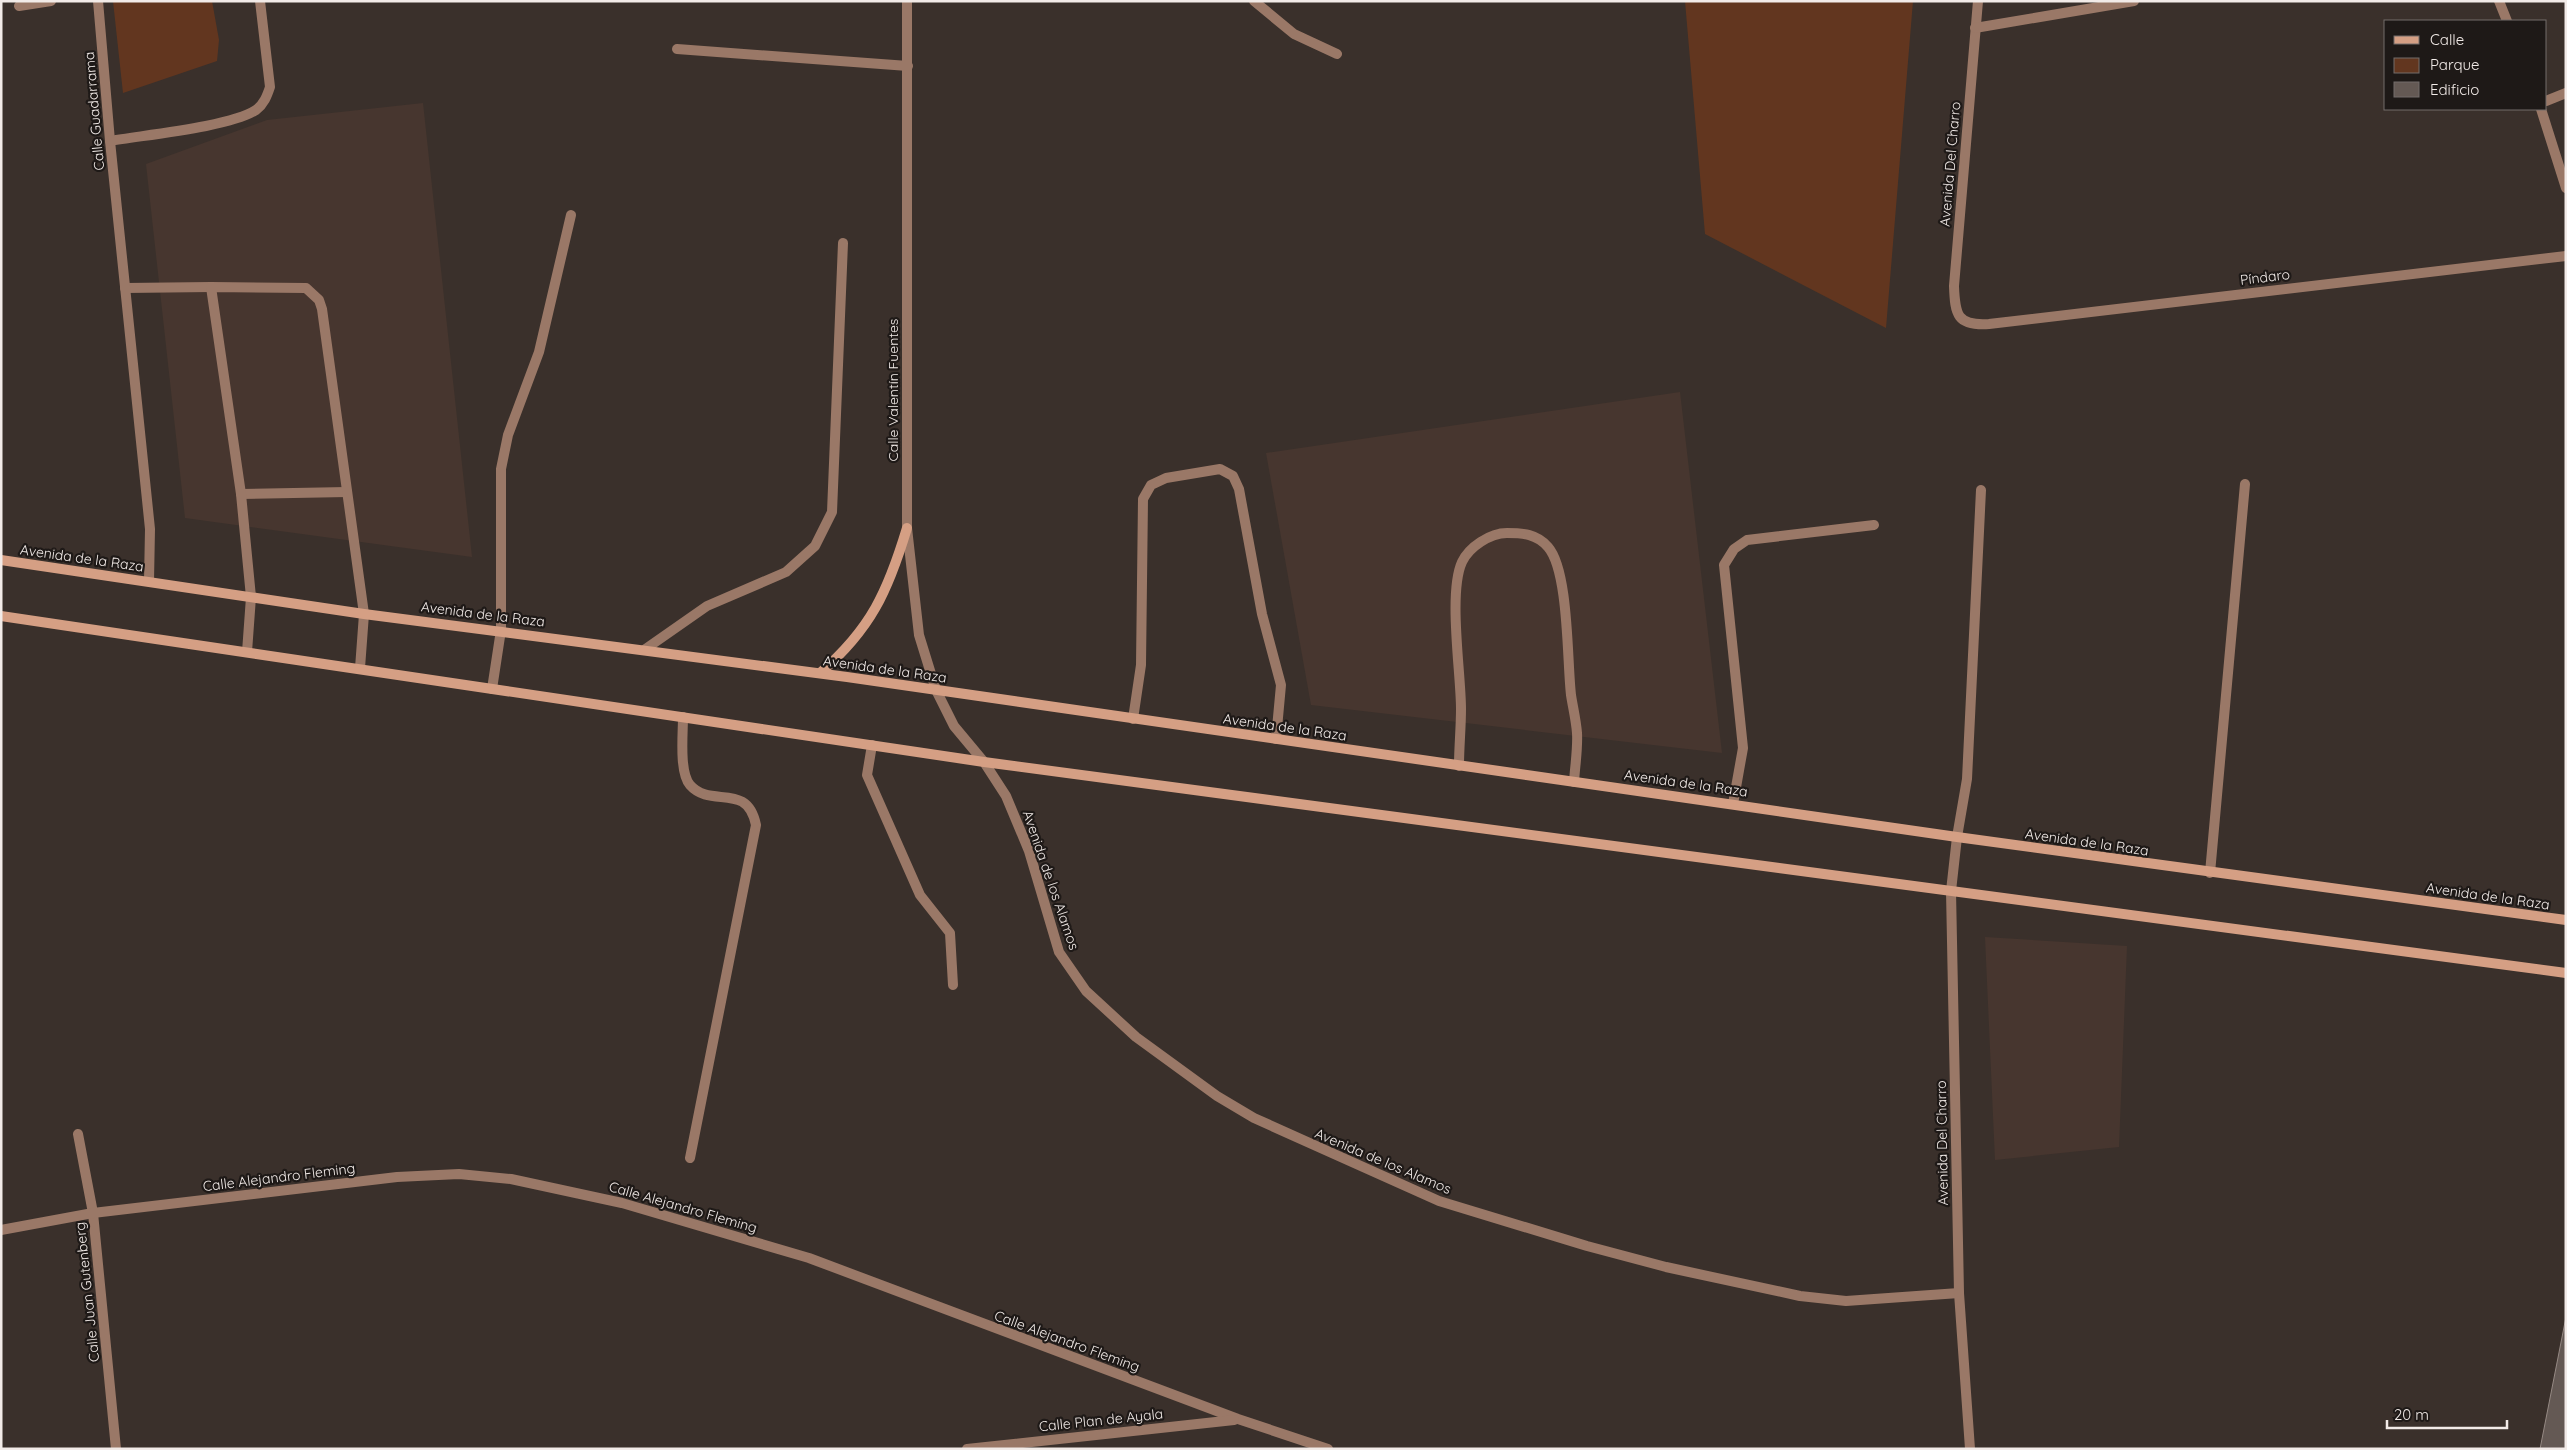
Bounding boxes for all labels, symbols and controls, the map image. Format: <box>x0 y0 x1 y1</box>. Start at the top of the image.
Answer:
legend <box>2384 20 2547 110</box>
text: Calle <box>2430 30 2464 49</box>
street label: Calle Guadarrama <box>80 51 108 171</box>
text: Parque <box>2430 55 2480 74</box>
text: Edificio <box>2430 80 2479 99</box>
street label: Avenida Del Charro <box>1936 101 1964 227</box>
street label: Píndaro <box>2239 265 2291 289</box>
street label: Calle Valentín Fuentes <box>884 319 902 461</box>
street label: Avenida de la Raza <box>19 540 145 576</box>
street label: Avenida de la Raza <box>420 597 546 631</box>
street label: Avenida de la Raza <box>822 651 948 687</box>
street label: Avenida de la Raza <box>1222 709 1348 745</box>
street label: Avenida de la Raza <box>1623 765 1749 801</box>
street label: Avenida de los Alamos <box>1019 808 1083 952</box>
street label: Avenida de la Raza <box>2024 824 2150 860</box>
street label: Avenida de la Raza <box>2425 878 2551 914</box>
street label: Avenida Del Charro <box>1932 1080 1952 1206</box>
street label: Avenida de los Alamos <box>1312 1124 1454 1198</box>
street label: Calle Alejandro Fleming <box>202 1159 356 1195</box>
street label: Calle Alejandro Fleming <box>607 1177 759 1237</box>
street label: Calle Juan Gutenberg <box>71 1221 103 1363</box>
street label: Calle Alejandro Fleming <box>992 1306 1142 1376</box>
scale bar <box>2387 1398 2507 1430</box>
street label: Calle Plan de Ayala <box>1038 1405 1164 1435</box>
text: 20 m <box>2394 1405 2429 1424</box>

